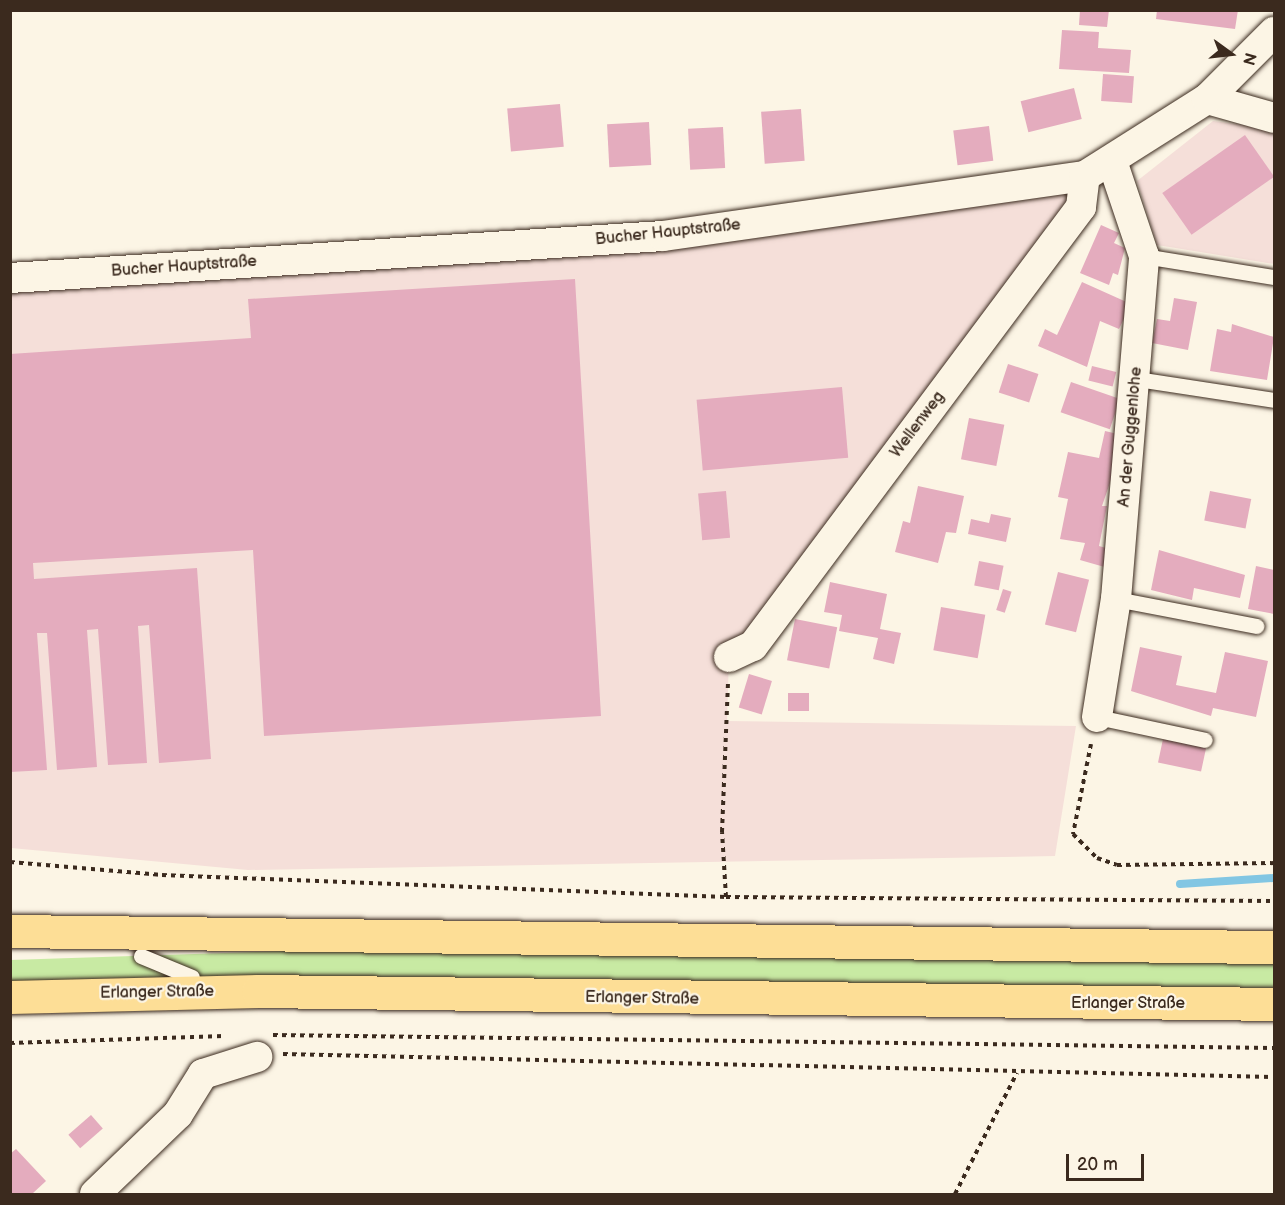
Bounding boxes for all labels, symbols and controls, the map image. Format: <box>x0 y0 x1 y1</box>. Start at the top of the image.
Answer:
north arrow <box>1201 24 1261 84</box>
text: N <box>1238 51 1260 67</box>
street label: Bucher Hauptstraße <box>594 216 742 250</box>
street label: Bucher Hauptstraße <box>110 252 258 282</box>
street label: An der Guggenlohe <box>1115 366 1147 508</box>
street label: Wellenweg <box>887 388 949 462</box>
street label: Erlanger Straße <box>100 982 214 1004</box>
street label: Erlanger Straße <box>585 988 699 1010</box>
street label: Erlanger Straße <box>1071 994 1185 1014</box>
scale bar <box>1069 1142 1147 1180</box>
text: 20 m <box>1077 1154 1118 1175</box>

